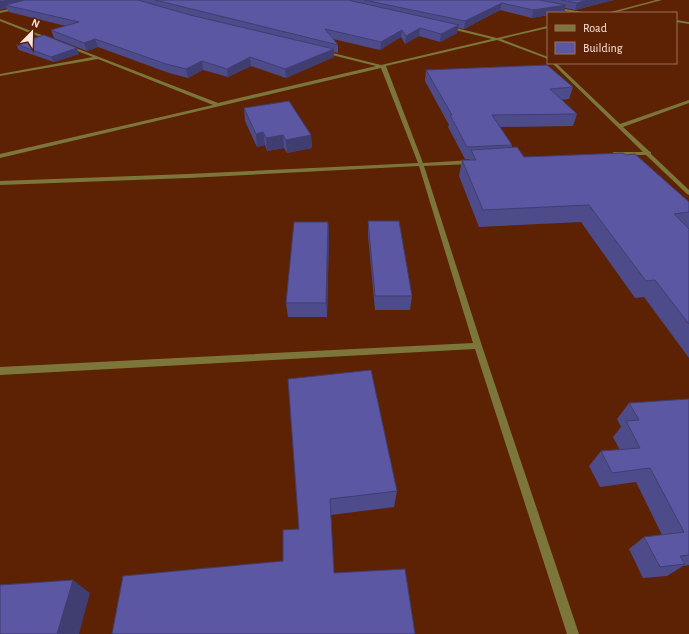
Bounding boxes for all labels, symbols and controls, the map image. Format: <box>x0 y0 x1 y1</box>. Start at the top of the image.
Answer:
north arrow <box>12 12 52 52</box>
legend <box>547 12 677 64</box>
text: N <box>30 17 41 30</box>
text: Road <box>583 22 607 34</box>
text: Building <box>583 42 623 54</box>

